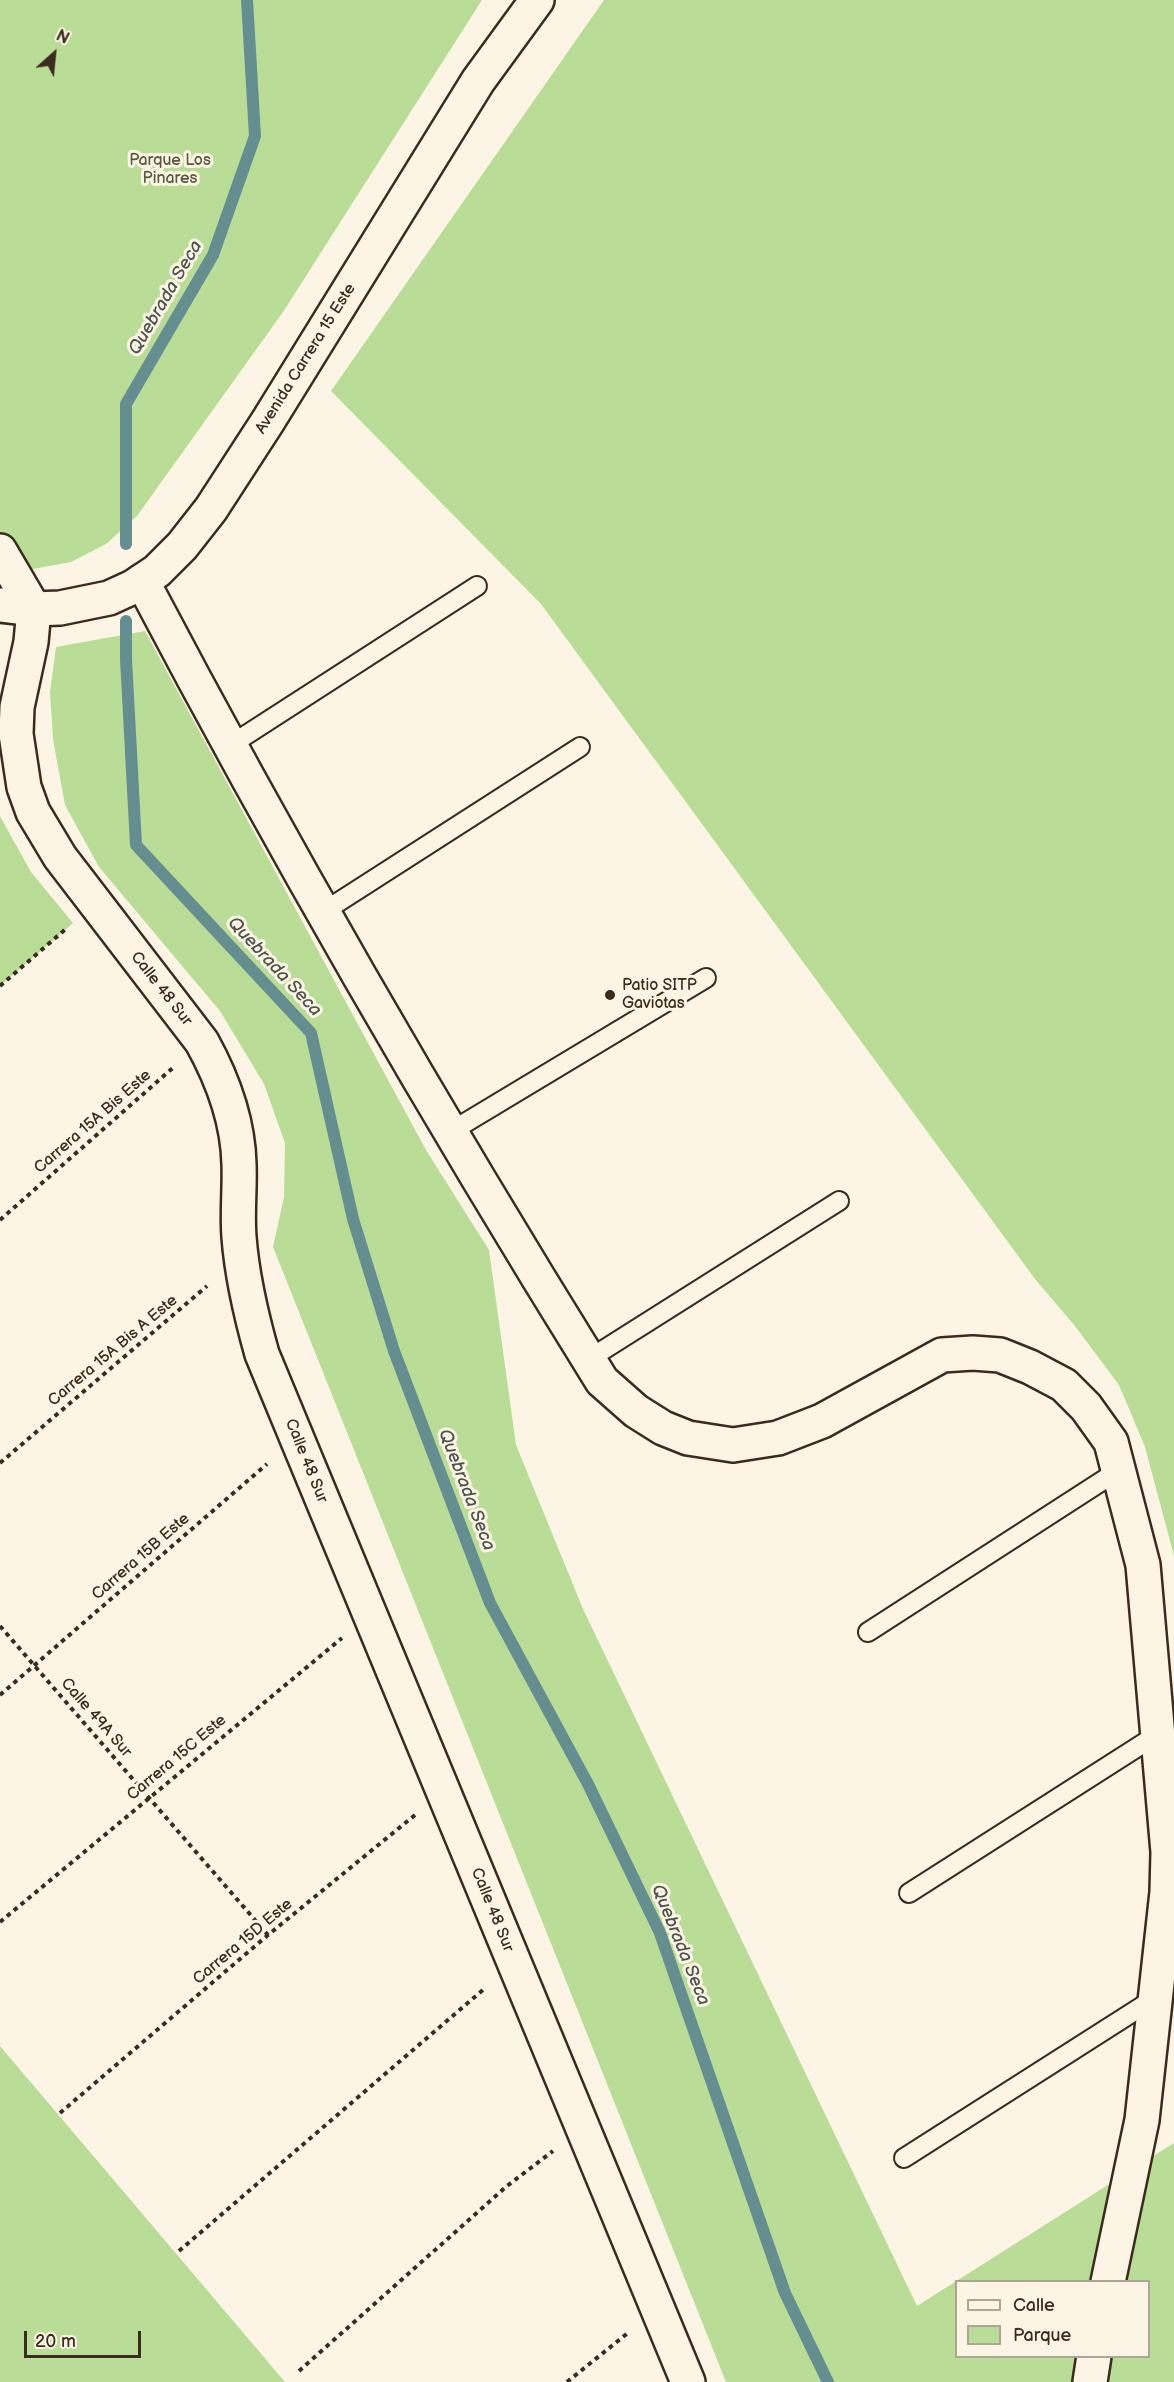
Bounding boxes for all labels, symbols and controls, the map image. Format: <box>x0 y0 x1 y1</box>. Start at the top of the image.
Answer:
north arrow <box>24 24 84 84</box>
text: N <box>53 26 72 49</box>
park label: Parque Los Pinares <box>129 151 211 189</box>
water label: Quebrada Seca <box>125 237 207 359</box>
street label: Avenida Carrera 15 Este <box>252 280 360 438</box>
water label: Quebrada Seca <box>222 913 326 1021</box>
street label: Calle 48 Sur <box>126 948 196 1030</box>
place label: Patio SITP Gaviotas <box>622 976 697 1014</box>
marker: Patio SITP Gaviotas <box>603 988 617 1002</box>
street label: Carrera 15A Bis Este <box>31 1066 155 1178</box>
street label: Carrera 15A Bis A Este <box>44 1291 182 1411</box>
street label: Calle 48 Sur <box>280 1416 332 1506</box>
water label: Quebrada Seca <box>433 1426 499 1554</box>
street label: Carrera 15B Este <box>88 1509 194 1605</box>
street label: Calle 49A Sur <box>56 1674 136 1762</box>
street label: Carrera 15C Este <box>124 1711 230 1805</box>
street label: Calle 48 Sur <box>466 1865 518 1955</box>
water label: Quebrada Seca <box>646 1881 714 2009</box>
street label: Carrera 15D Este <box>189 1895 297 1989</box>
legend <box>955 2280 1150 2358</box>
text: Calle <box>1013 2295 1055 2316</box>
scale bar <box>27 2319 144 2357</box>
text: Parque <box>1013 2325 1071 2346</box>
text: 20 m <box>35 2331 76 2352</box>

